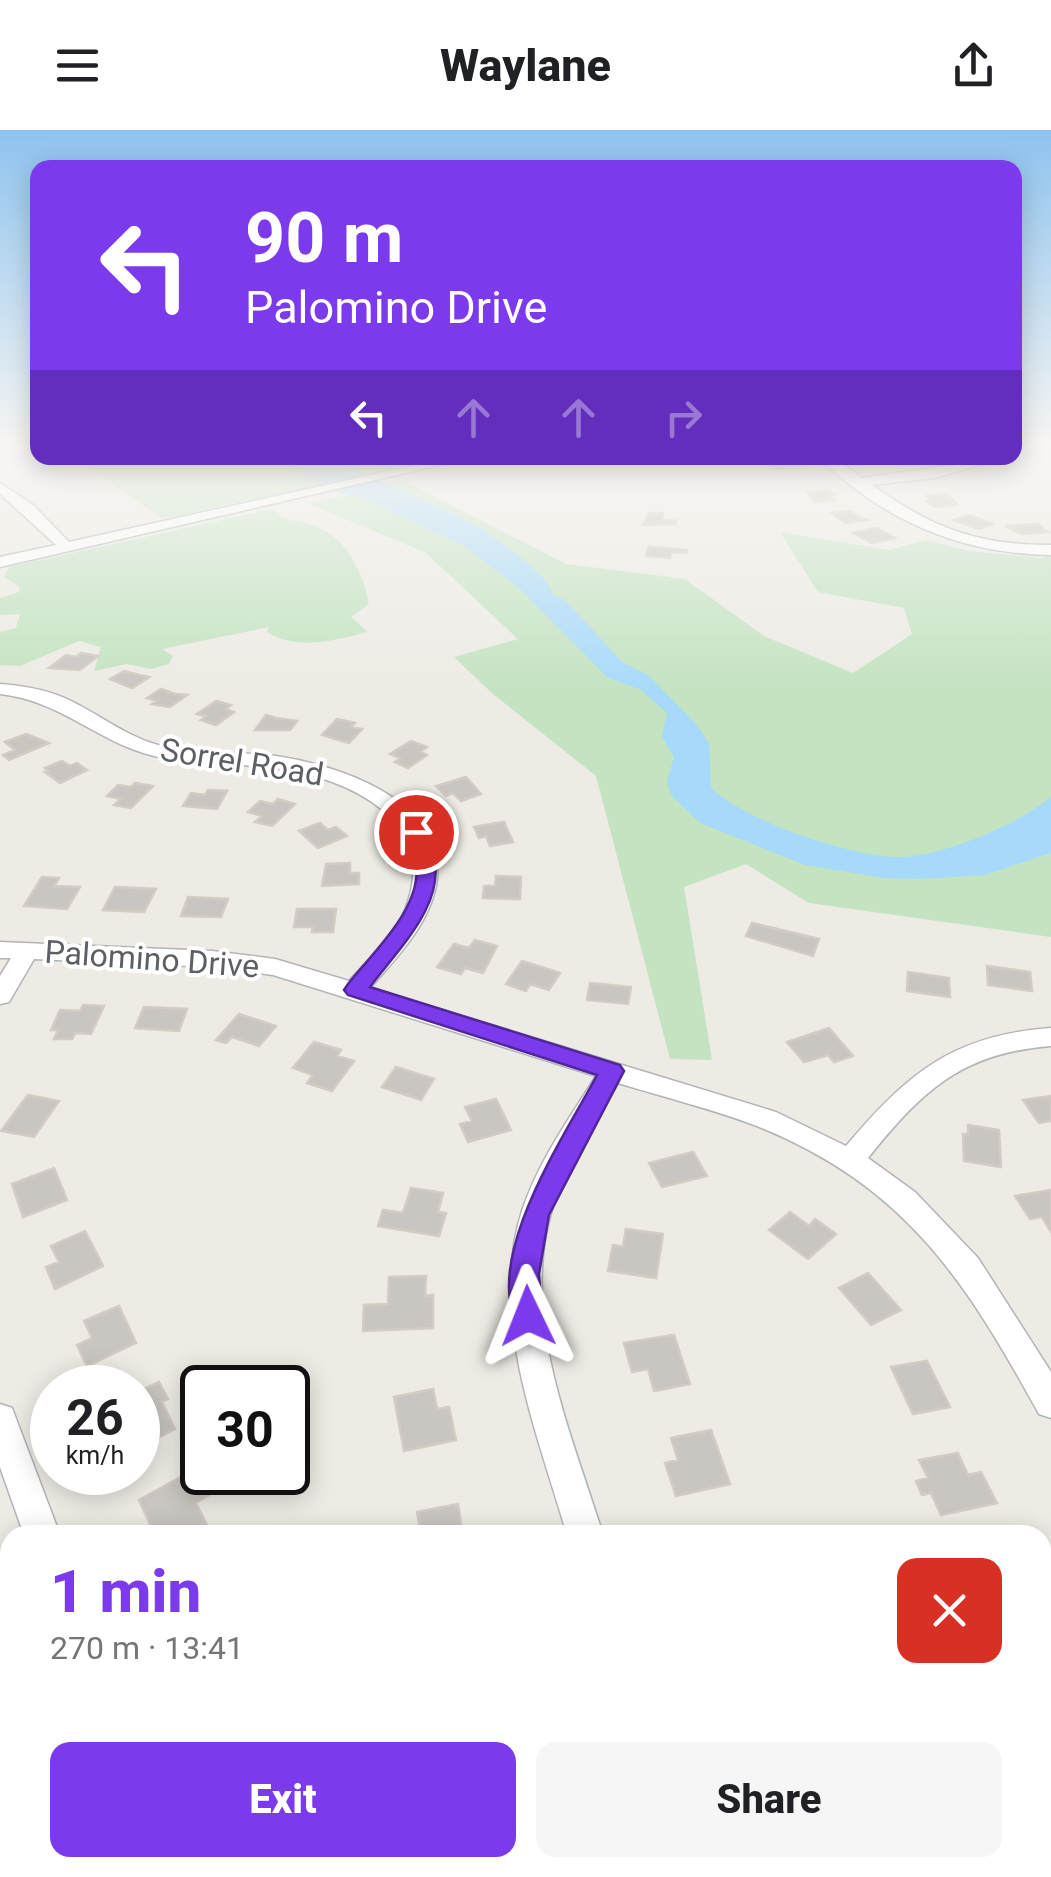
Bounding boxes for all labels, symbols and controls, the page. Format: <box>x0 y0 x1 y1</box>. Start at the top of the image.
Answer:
icon: menu <box>50 38 105 93</box>
icon: share <box>946 38 1001 93</box>
text: Waylane <box>440 39 611 92</box>
text: 90 m <box>245 197 403 279</box>
icon: left <box>80 200 210 330</box>
text: Palomino Drive <box>245 281 547 334</box>
icon: left <box>341 390 396 445</box>
icon: ahead <box>446 390 501 445</box>
icon: ahead <box>551 390 606 445</box>
icon: right <box>656 390 711 445</box>
street label: Sorrel Road <box>158 730 326 794</box>
pin <box>374 790 459 875</box>
icon: arrive <box>389 805 444 860</box>
street label: Palomino Drive <box>43 933 261 985</box>
position arrow <box>476 1264 580 1368</box>
speed limit sign: 30 <box>180 1365 310 1495</box>
text: 26 <box>66 1389 124 1447</box>
text: km/h <box>66 1441 124 1470</box>
text: 1 min <box>50 1556 201 1627</box>
button: close <box>897 1558 1002 1663</box>
text: 270 m · 13:41 <box>50 1629 244 1667</box>
button: Exit <box>50 1742 516 1857</box>
button: Share <box>536 1742 1002 1857</box>

